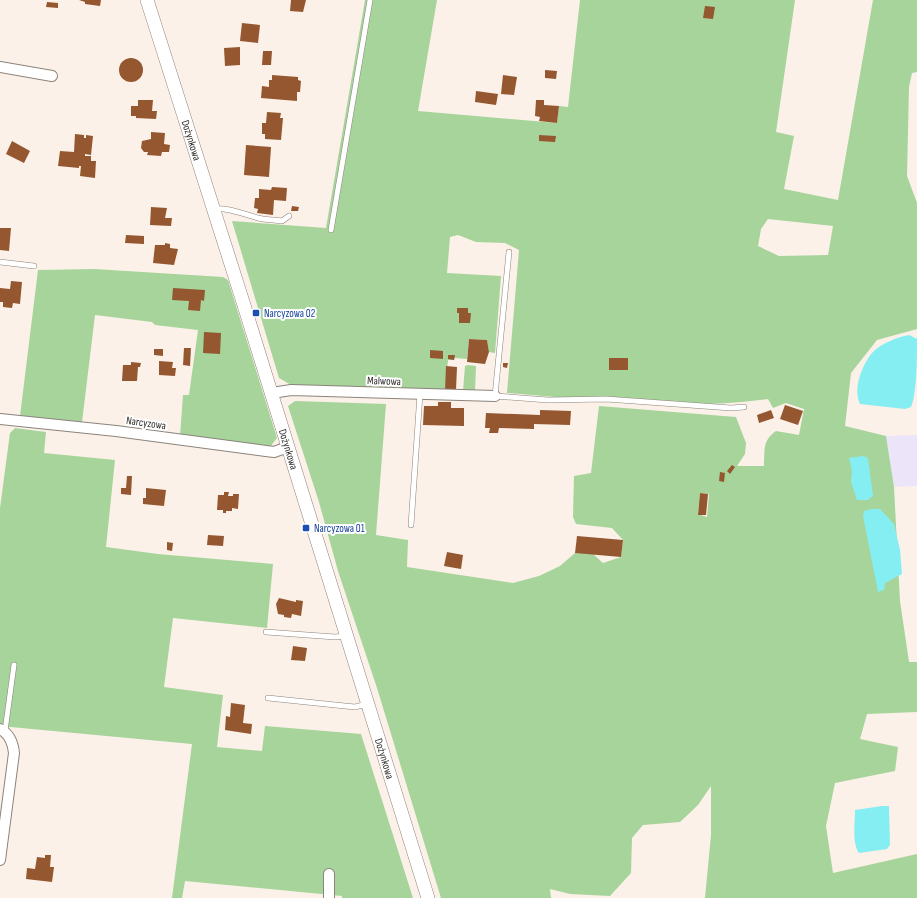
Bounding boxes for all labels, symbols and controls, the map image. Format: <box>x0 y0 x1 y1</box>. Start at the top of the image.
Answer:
street label: Dożynkowa <box>179 118 204 162</box>
place label: Narcyzowa 02 <box>264 307 316 320</box>
marker: Narcyzowa 02 <box>251 308 261 318</box>
street label: Malwowa <box>367 374 401 388</box>
street label: Narcyzowa <box>125 414 167 432</box>
street label: Dożynkowa <box>276 427 301 471</box>
place label: Narcyzowa 01 <box>314 522 365 535</box>
marker: Narcyzowa 01 <box>301 523 311 533</box>
street label: Dożynkowa <box>372 737 397 780</box>

